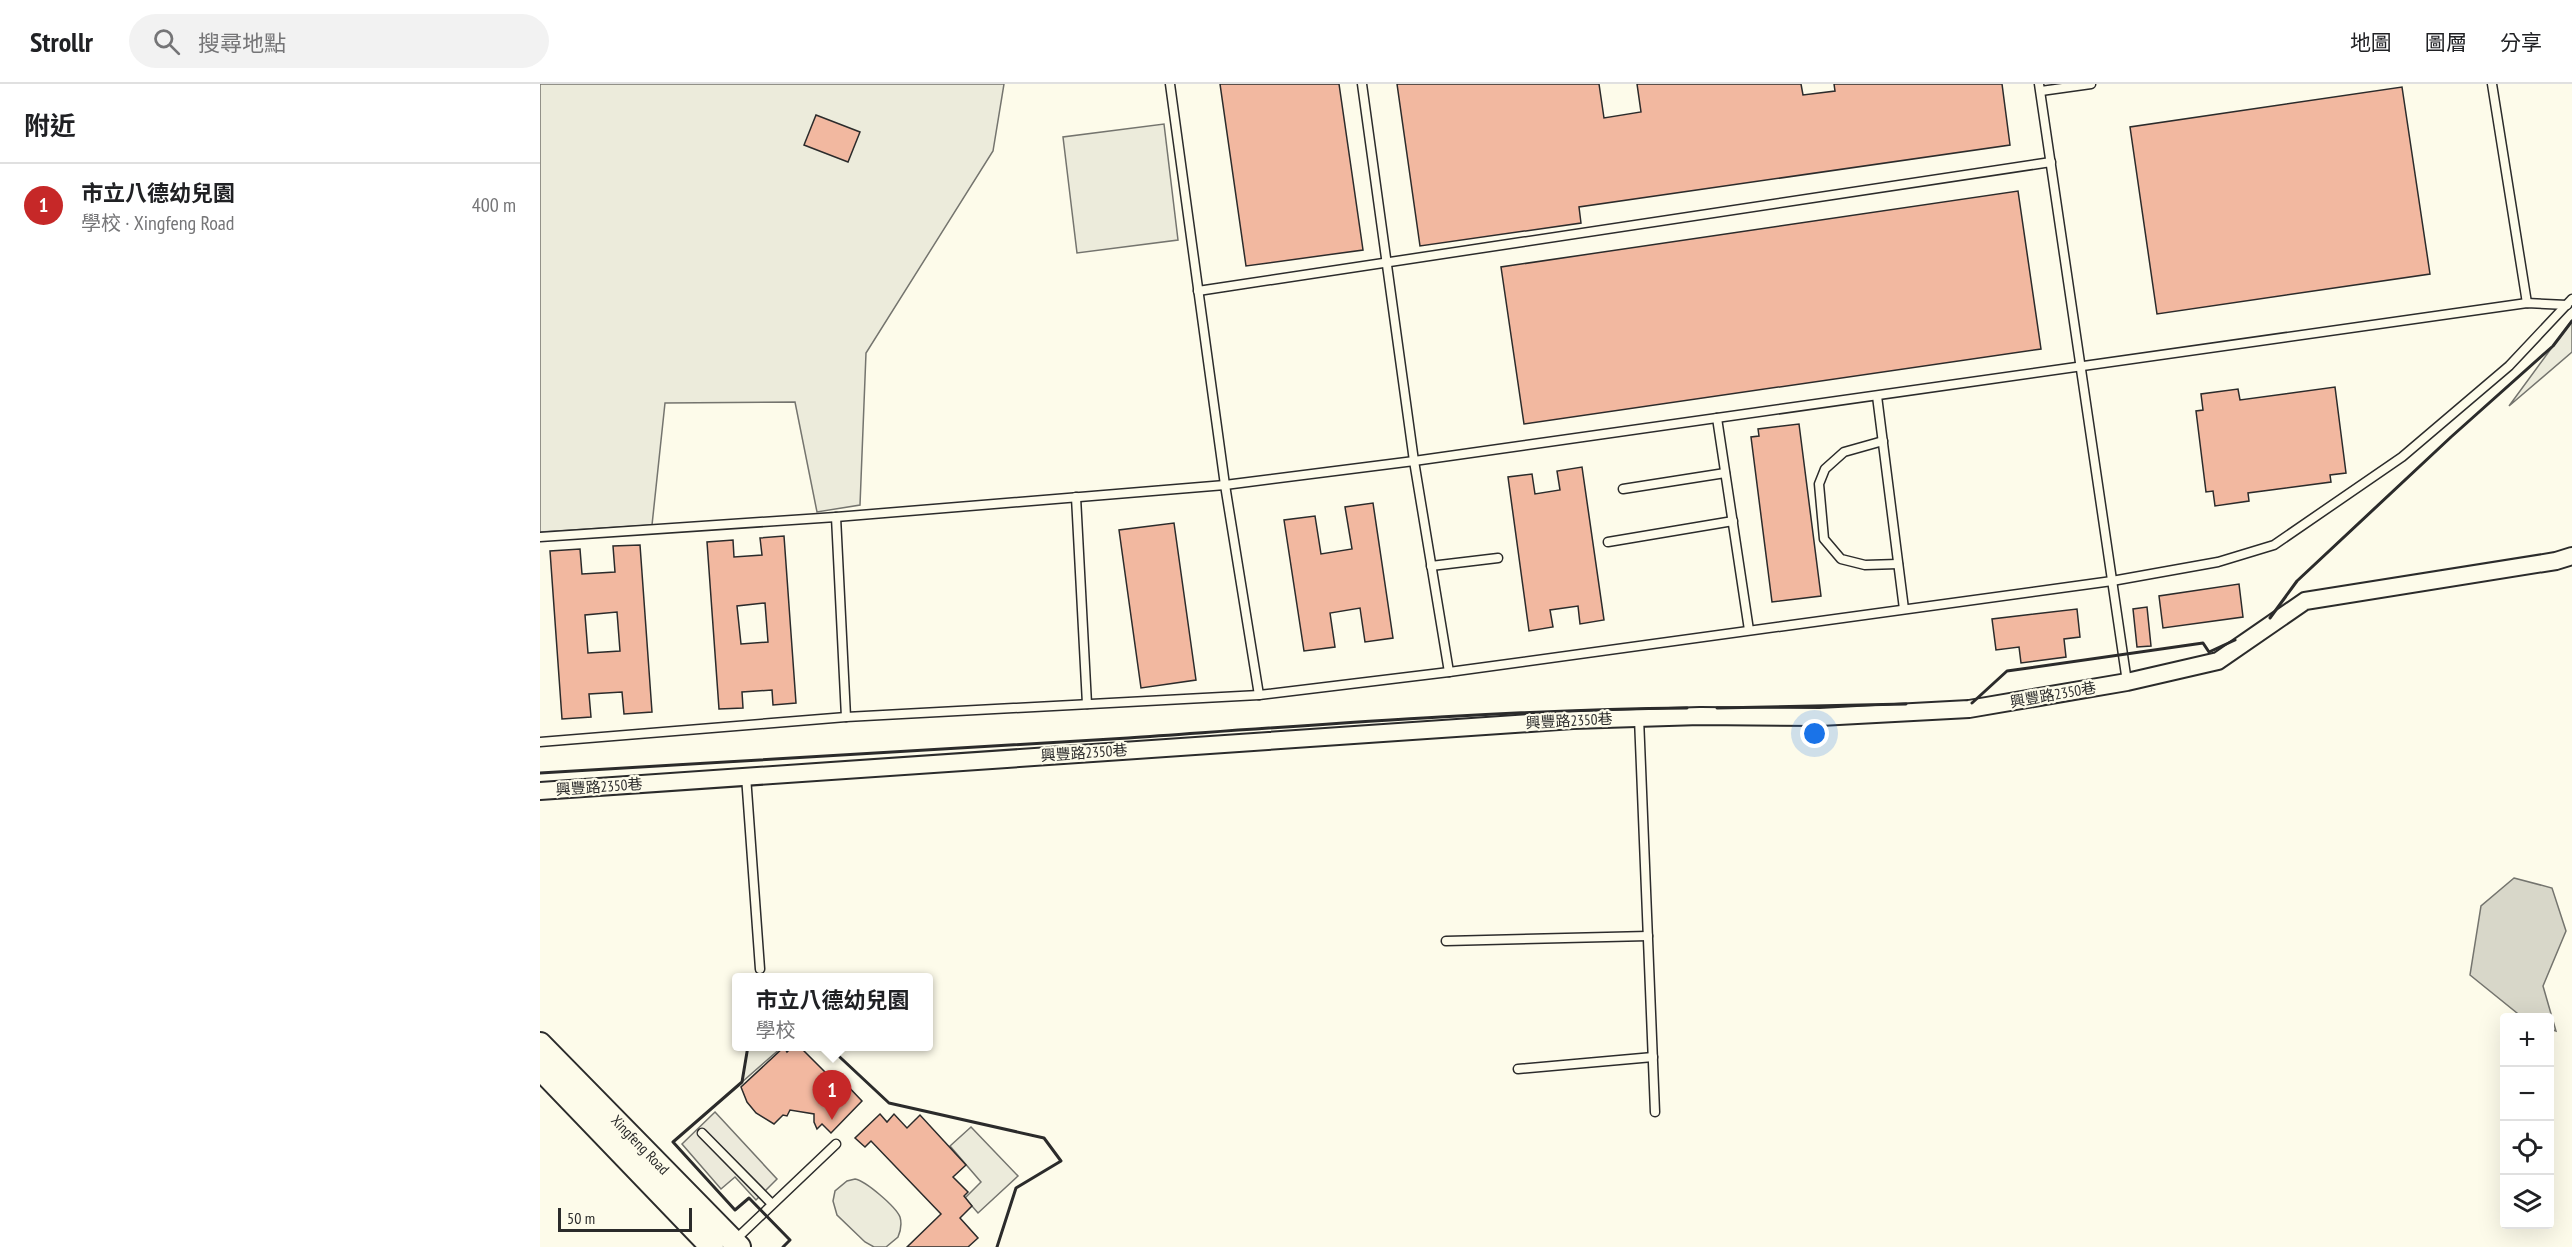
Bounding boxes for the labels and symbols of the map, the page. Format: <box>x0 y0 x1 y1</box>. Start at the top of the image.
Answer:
street label: 興豐路2350巷 <box>2008 678 2097 711</box>
street label: 興豐路2350巷 <box>1525 709 1613 732</box>
your location <box>1800 719 1829 748</box>
street label: 興豐路2350巷 <box>1040 740 1128 765</box>
street label: 興豐路2350巷 <box>555 774 643 799</box>
pin: 1 <box>812 1070 852 1120</box>
street label: Xingfeng Road <box>607 1111 673 1178</box>
scale bar <box>558 1205 692 1232</box>

